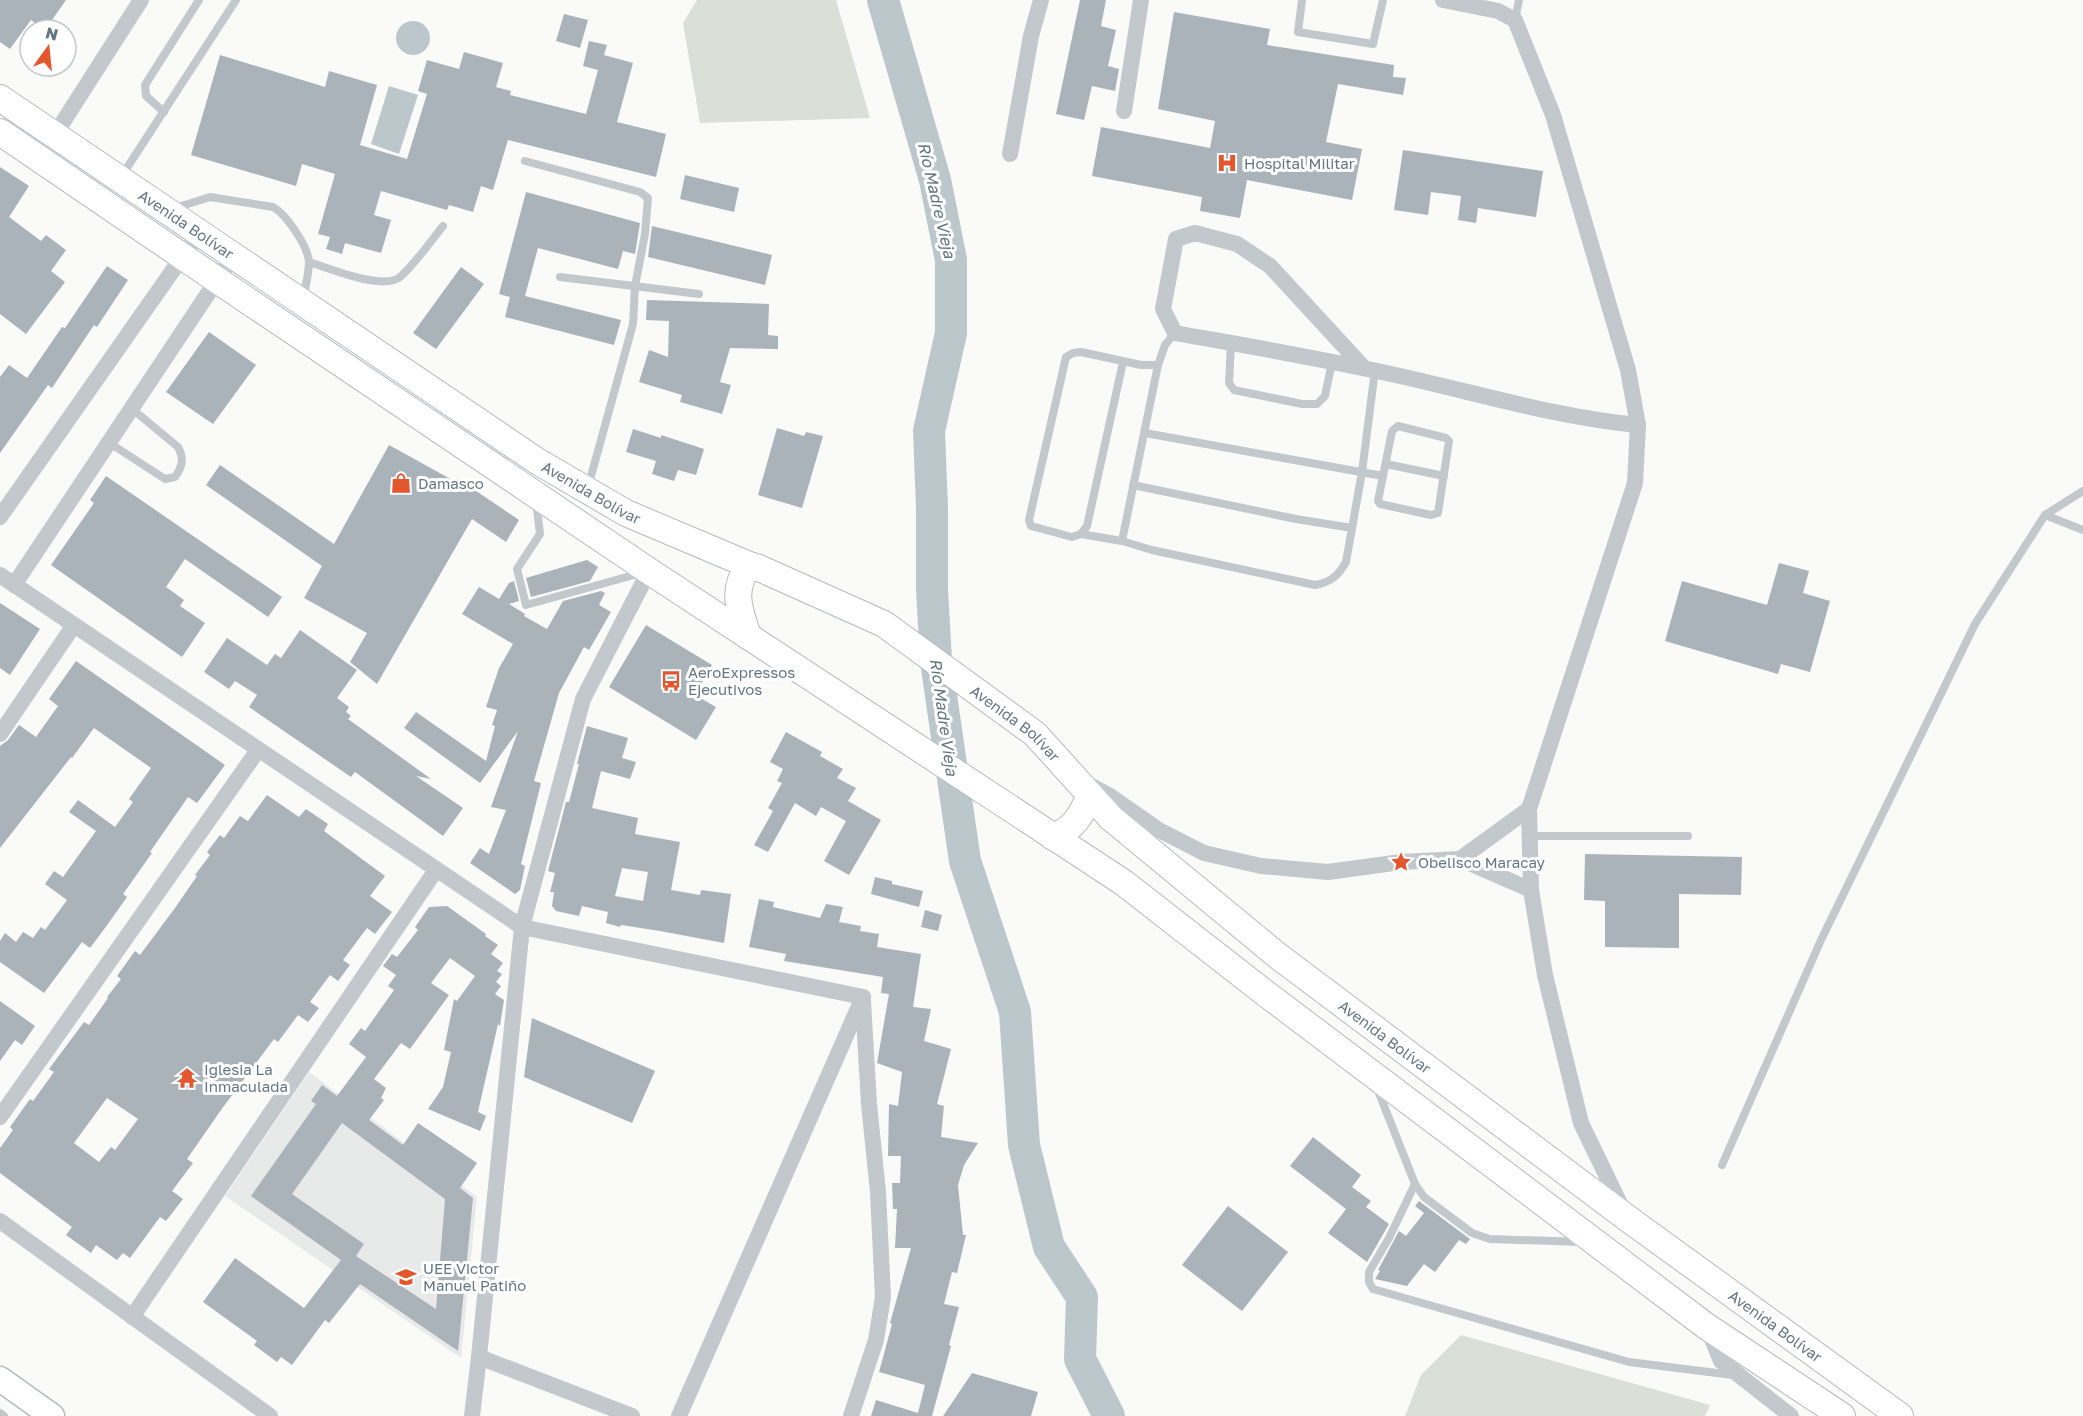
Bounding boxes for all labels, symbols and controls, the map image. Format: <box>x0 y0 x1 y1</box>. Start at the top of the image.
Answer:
north arrow <box>18 18 78 78</box>
text: N <box>43 22 60 45</box>
water label: Río Madre Vieja <box>914 140 960 261</box>
hospital icon: Hospital Militar <box>1215 151 1239 175</box>
place label: Hospital Militar <box>1244 154 1355 172</box>
street label: Avenida Bolívar <box>135 185 238 263</box>
street label: Avenida Bolívar <box>539 457 644 527</box>
shop icon: Damasco <box>389 471 413 495</box>
place label: Damasco <box>418 474 484 492</box>
water label: Río Madre Vieja <box>926 657 962 778</box>
place label: AeroExpressos Ejecutivos <box>688 663 795 698</box>
bus stop icon: AeroExpressos Ejecutivos <box>659 669 683 693</box>
street label: Avenida Bolívar <box>967 681 1064 765</box>
place icon: Obelisco Maracay <box>1389 850 1413 874</box>
place label: Obelisco Maracay <box>1418 853 1546 871</box>
street label: Avenida Bolívar <box>1335 996 1435 1077</box>
place label: Iglesia La Inmaculada <box>204 1060 288 1095</box>
temple icon: Iglesia La Inmaculada <box>175 1066 199 1090</box>
place label: UEE Victor Manuel Patiño <box>423 1259 526 1294</box>
school or university icon: UEE Victor Manuel Patiño <box>394 1265 418 1289</box>
street label: Avenida Bolívar <box>1725 1286 1826 1366</box>

